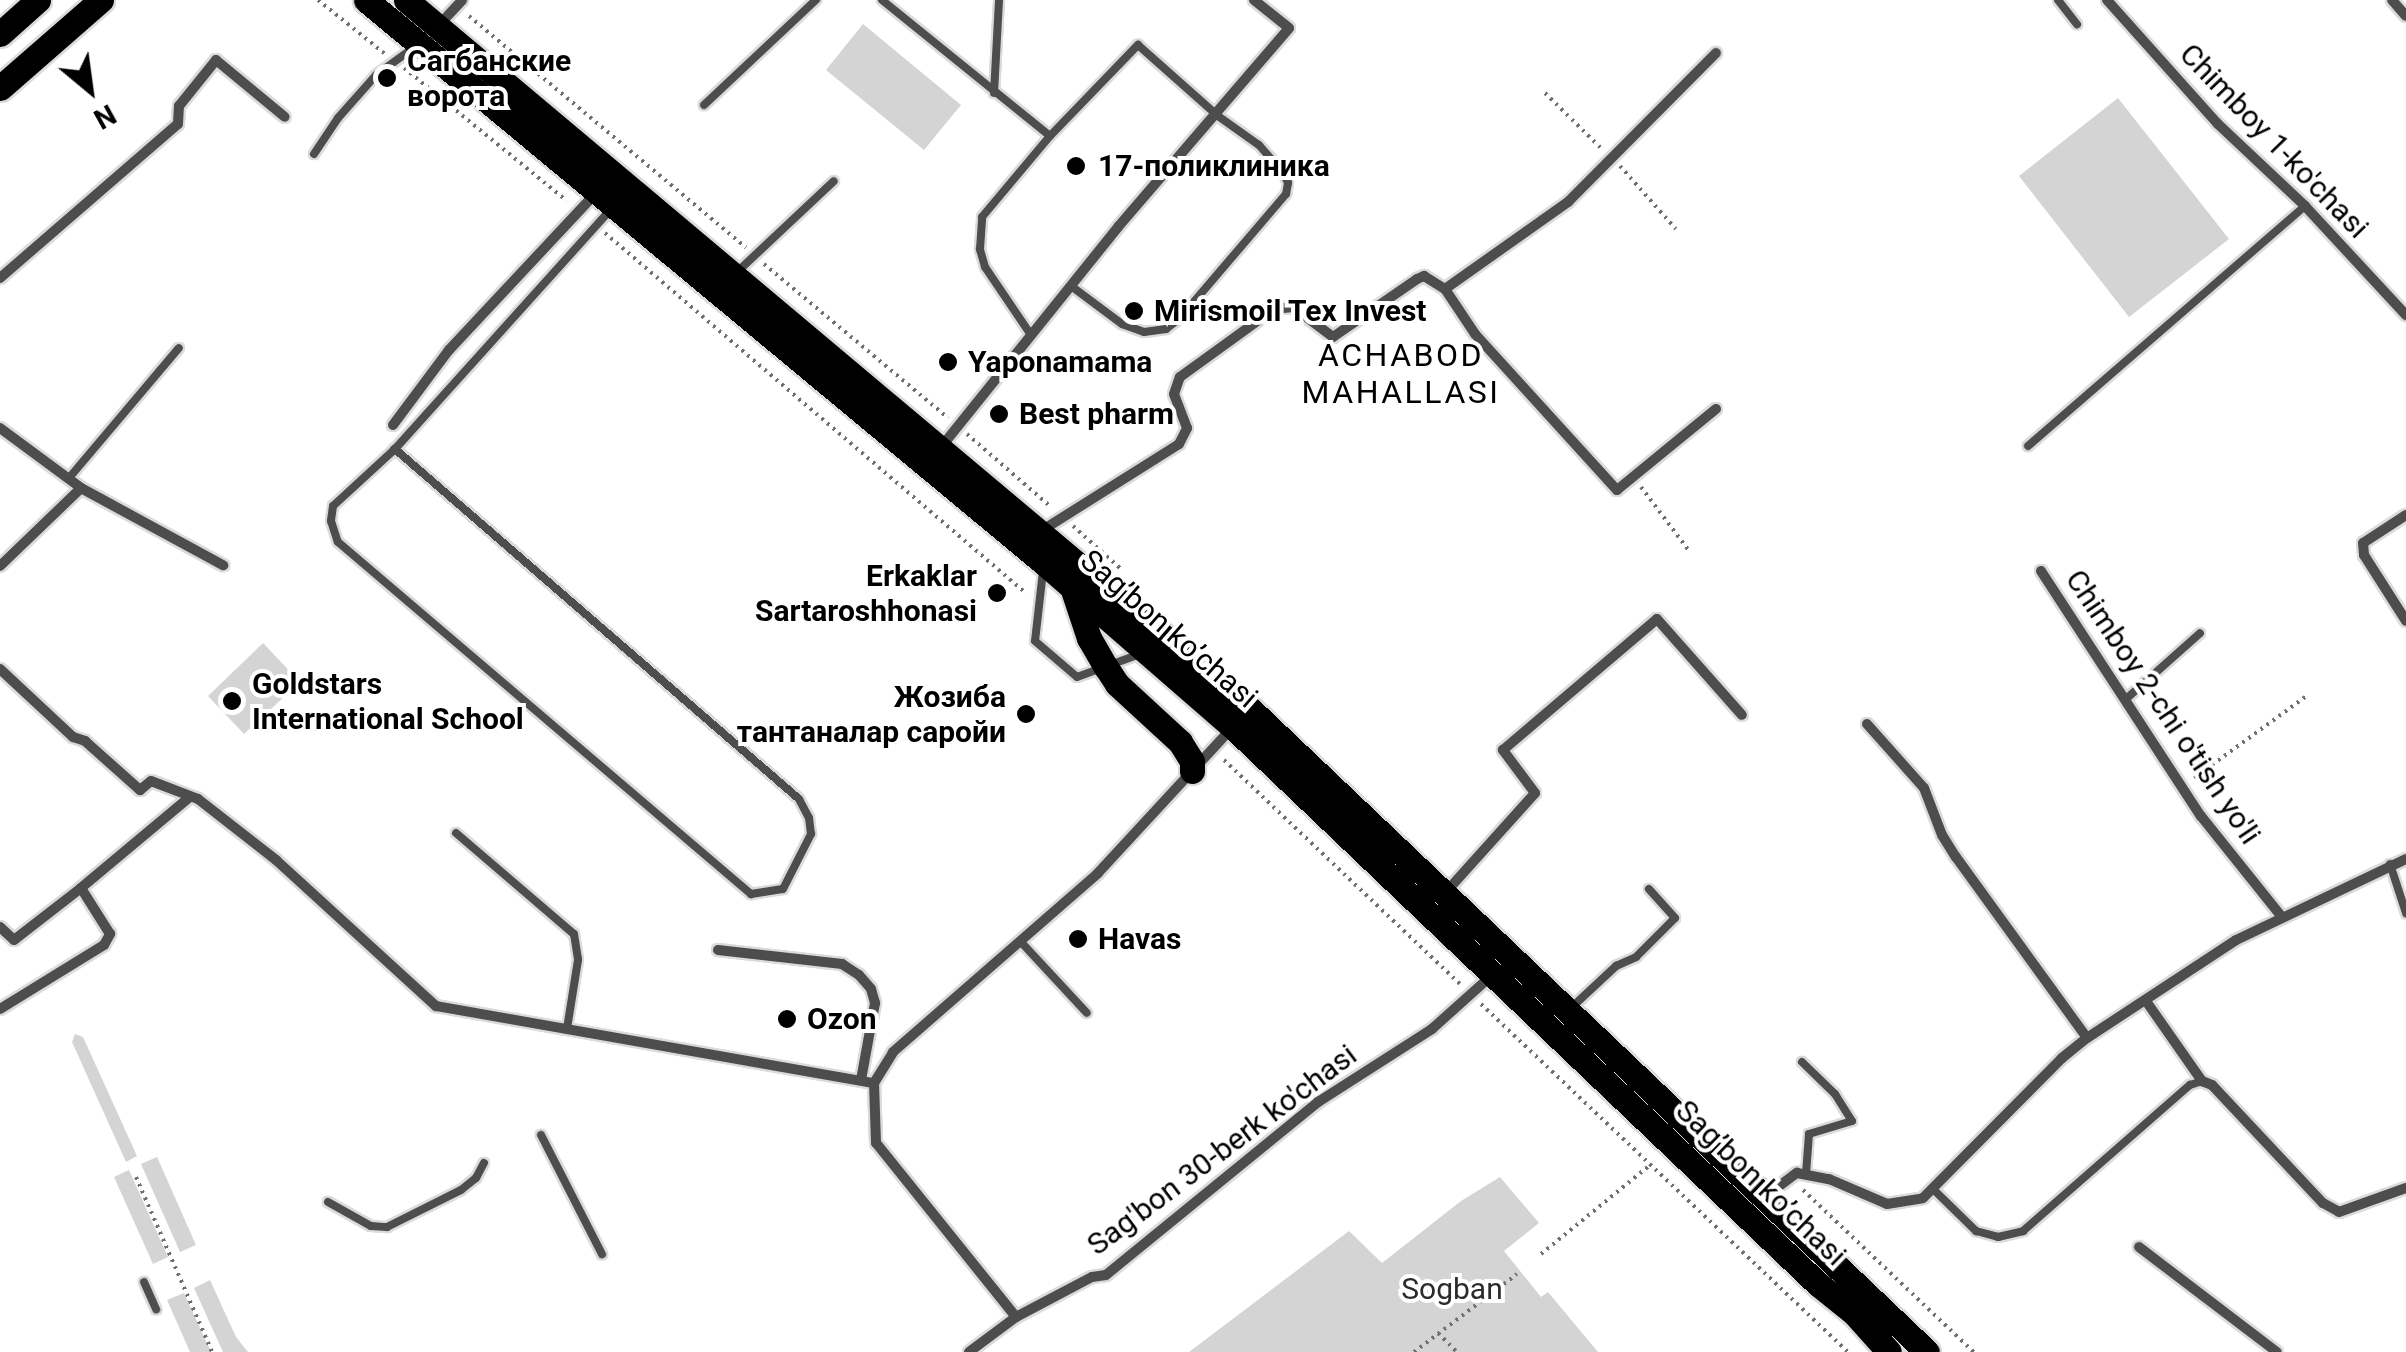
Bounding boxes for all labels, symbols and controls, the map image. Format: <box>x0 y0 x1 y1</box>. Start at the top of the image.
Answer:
street label: Chimboy 1-ko'chasi <box>2172 36 2376 246</box>
north arrow <box>40 40 140 140</box>
place label: Сагбанские ворота <box>407 43 571 114</box>
marker: Сагбанские ворота <box>376 67 398 89</box>
text: N <box>88 97 121 136</box>
place label: 17-поликлиника <box>1098 148 1330 184</box>
marker: 17-поликлиника <box>1063 153 1089 179</box>
place label: Mirismoil Tex Invest <box>1154 293 1427 329</box>
marker: Mirismoil Tex Invest <box>1123 300 1145 322</box>
district label: ACHABOD MAHALLASI <box>1302 337 1500 412</box>
place label: Yaponamama <box>968 344 1152 380</box>
marker: Yaponamama <box>937 351 959 373</box>
place label: Best pharm <box>1019 396 1174 432</box>
marker: Best pharm <box>988 403 1010 425</box>
street label: Sag’bon ko’chasi <box>1073 542 1265 716</box>
place label: Erkaklar Sartaroshhonasi <box>755 558 977 628</box>
street label: Chimboy 2-chi o'tish yo'li <box>2058 563 2268 851</box>
marker: Erkaklar Sartaroshhonasi <box>986 582 1008 604</box>
place label: Goldstars International School <box>252 666 524 736</box>
place label: Жозиба тантаналар саройи <box>737 679 1006 750</box>
marker: Goldstars International School <box>221 690 243 712</box>
marker: Жозиба тантаналар саройи <box>1015 703 1037 725</box>
place label: Havas <box>1098 921 1181 957</box>
marker: Havas <box>1067 928 1089 950</box>
place label: Ozon <box>807 1001 876 1037</box>
marker: Ozon <box>776 1008 798 1030</box>
street label: Sag'bon 30-berk ko'chasi <box>1080 1037 1364 1263</box>
street label: Sag’bon ko’chasi <box>1668 1093 1854 1273</box>
park label: Sogban <box>1401 1271 1503 1307</box>

